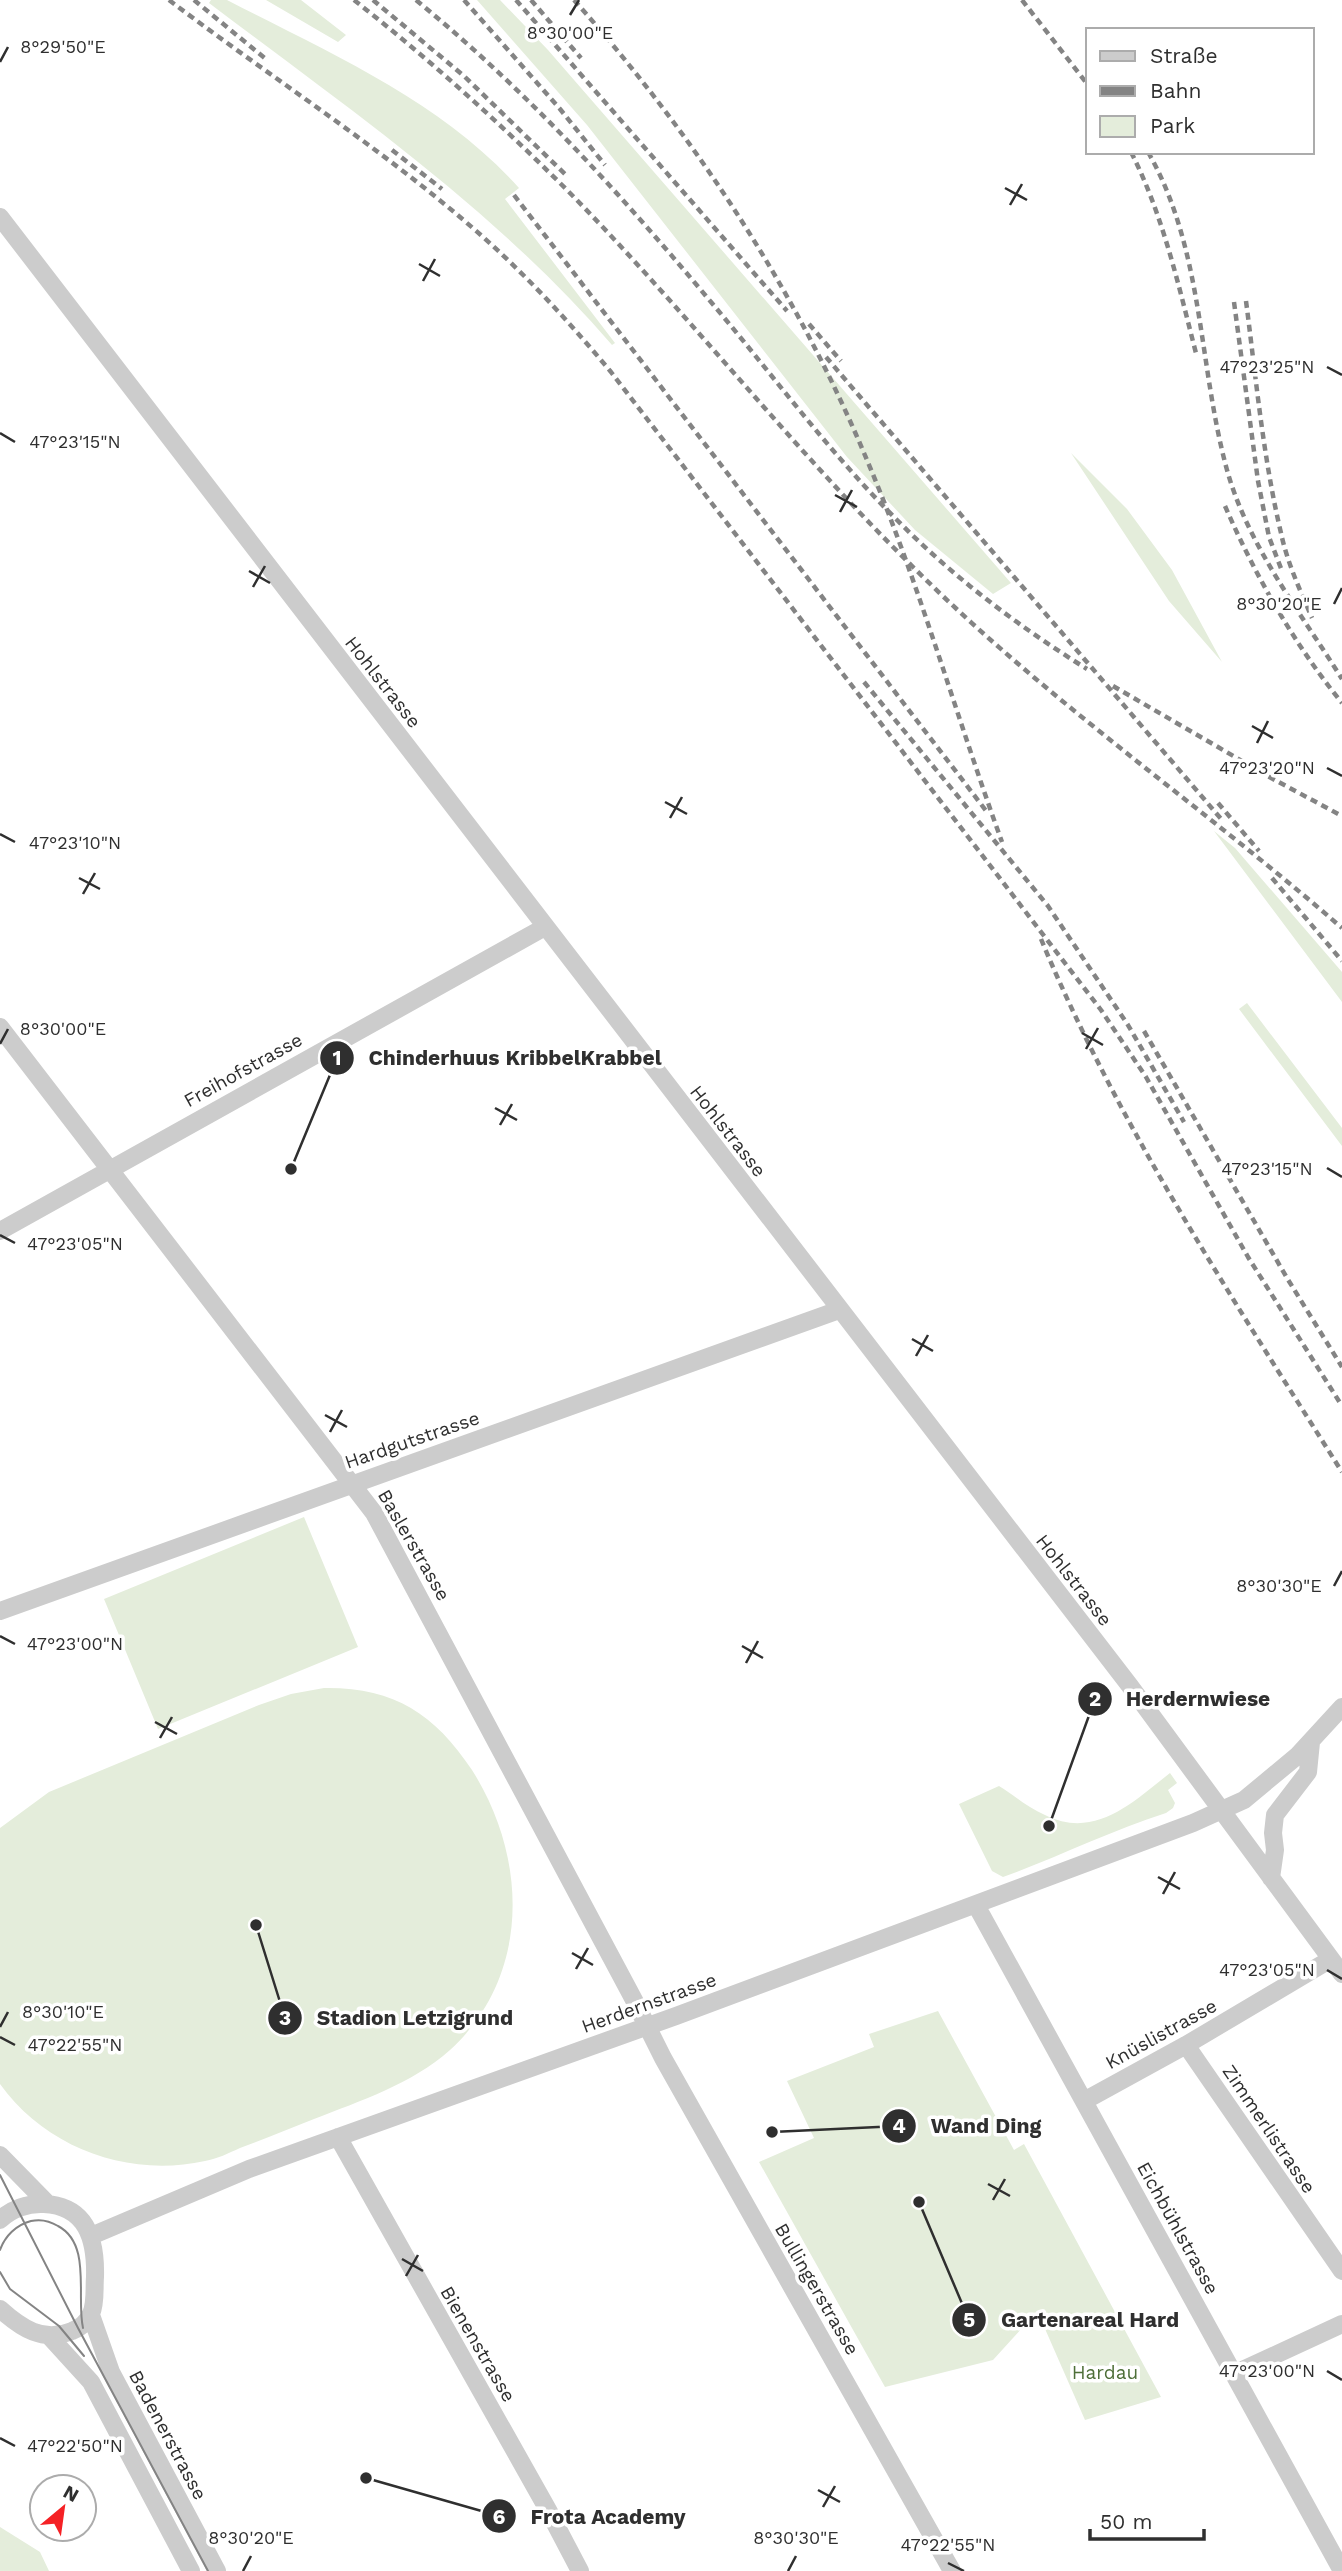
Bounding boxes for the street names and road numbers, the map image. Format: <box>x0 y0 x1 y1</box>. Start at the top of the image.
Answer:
street label: Hohlstrasse <box>340 632 426 732</box>
street label: Freihofstrasse <box>180 1028 306 1112</box>
street label: Hohlstrasse <box>685 1081 771 1181</box>
street label: Hardgutstrasse <box>342 1406 482 1474</box>
street label: Baslerstrasse <box>373 1485 455 1605</box>
street label: Hohlstrasse <box>1031 1530 1117 1630</box>
street label: Herdernstrasse <box>578 1968 720 2038</box>
street label: Knüslistrasse <box>1101 1994 1221 2074</box>
street label: Zimmerlistrasse <box>1218 2060 1320 2198</box>
street label: Eichbühlstrasse <box>1132 2158 1224 2298</box>
street label: Bullingerstrasse <box>770 2219 864 2359</box>
street label: Bienenstrasse <box>436 2282 520 2406</box>
street label: Badenerstrasse <box>124 2366 212 2504</box>

